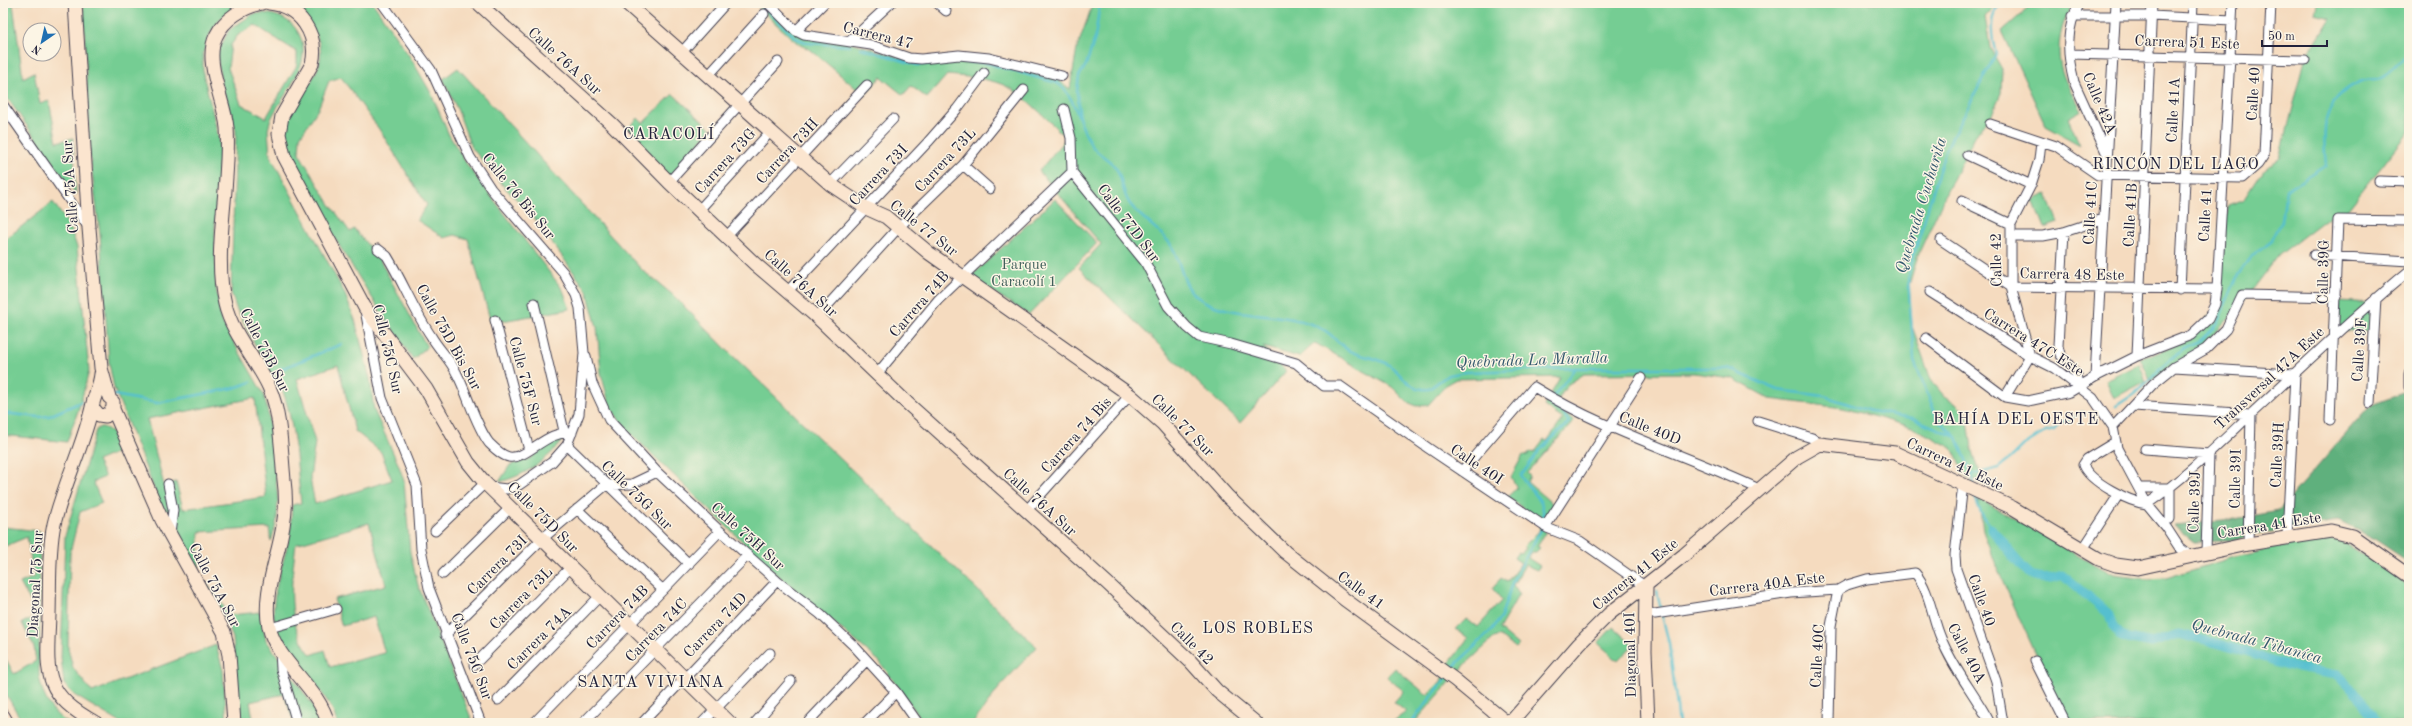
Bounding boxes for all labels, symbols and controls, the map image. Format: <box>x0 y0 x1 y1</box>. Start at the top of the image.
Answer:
street label: Carrera 47 <box>841 20 914 52</box>
north arrow <box>22 22 62 62</box>
scale bar <box>2262 22 2327 48</box>
street label: Calle 76A Sur <box>524 25 604 99</box>
text: 50 m <box>2268 30 2295 43</box>
street label: Carrera 51 Este <box>2134 34 2240 53</box>
text: N <box>30 42 44 56</box>
street label: Calle 40 <box>2246 67 2263 121</box>
street label: Calle 42A <box>2079 70 2119 137</box>
street label: Calle 41A <box>2165 76 2184 143</box>
street label: Carrera 73H <box>754 116 822 188</box>
district label: CARACOLÍ <box>623 123 715 143</box>
street label: Carrera 73G <box>693 126 759 198</box>
street label: Carrera 73L <box>913 126 980 196</box>
water label: Quebrada Cucharita <box>1894 135 1950 275</box>
street label: Calle 75A Sur <box>61 140 82 234</box>
street label: Carrera 73I <box>847 142 911 210</box>
street label: Calle 76 Bis Sur <box>478 151 557 243</box>
district label: RINCÓN DEL LAGO <box>2092 152 2260 173</box>
street label: Calle 41C <box>2082 181 2101 245</box>
street label: Calle 77D Sur <box>1094 182 1162 266</box>
street label: Calle 41B <box>2122 183 2141 248</box>
street label: Calle 41 <box>2198 188 2215 242</box>
street label: Calle 77 Sur <box>886 198 960 260</box>
street label: Calle 42 <box>1990 233 2005 287</box>
street label: Calle 39G <box>2316 239 2333 305</box>
street label: Calle 76A Sur <box>760 247 840 321</box>
park label: Parque Caracolí 1 <box>991 258 1057 290</box>
street label: Carrera 48 Este <box>2019 267 2125 284</box>
street label: Carrera 74B <box>888 269 953 341</box>
street label: Calle 75D Bis Sur <box>412 282 483 393</box>
street label: Calle 75C Sur <box>369 303 404 396</box>
street label: Calle 75B Sur <box>236 306 291 395</box>
street label: Carrera 47C Este <box>1980 306 2086 380</box>
street label: Calle 39F <box>2351 318 2370 383</box>
street label: Transversal 47A Este <box>2212 325 2328 433</box>
street label: Calle 75F Sur <box>505 335 544 428</box>
water label: Quebrada La Muralla <box>1456 350 1609 372</box>
street label: Calle 77 Sur <box>1148 392 1216 460</box>
street label: Carrera 74 Bis <box>1039 395 1115 477</box>
district label: BAHÍA DEL OESTE <box>1933 408 2099 428</box>
street label: Calle 40D <box>1616 410 1683 449</box>
street label: Calle 39H <box>2269 422 2288 488</box>
street label: Carrera 41 Este <box>1904 436 2005 494</box>
street label: Calle 40I <box>1447 442 1505 488</box>
street label: Calle 39I <box>2228 449 2245 509</box>
street label: Calle 75G Sur <box>597 459 674 534</box>
street label: Calle 76A Sur <box>999 466 1079 540</box>
street label: Calle 39J <box>2187 471 2204 533</box>
street label: Calle 75D Sur <box>504 480 580 556</box>
street label: Calle 75H Sur <box>707 500 787 574</box>
street label: Carrera 41 Este <box>2216 511 2322 542</box>
street label: Diagonal 75 Sur <box>26 530 47 638</box>
street label: Carrera 73I <box>465 533 531 599</box>
street label: Carrera 41 Este <box>1590 536 1682 614</box>
street label: Calle 75A Sur <box>185 541 242 630</box>
street label: Carrera 73L <box>488 565 556 633</box>
street label: Calle 41 <box>1334 569 1386 613</box>
street label: Carrera 40A Este <box>1708 571 1826 600</box>
street label: Calle 40 <box>1964 573 1997 628</box>
street label: Carrera 74B <box>584 583 652 653</box>
street label: Carrera 74D <box>682 591 750 661</box>
street label: Carrera 74C <box>623 596 691 666</box>
street label: Carrera 74A <box>505 604 575 674</box>
street label: Calle 75C Sur <box>447 611 494 702</box>
street label: Diagonal 40I <box>1623 612 1640 698</box>
water label: Quebrada Tibaníca <box>2190 617 2324 667</box>
street label: Calle 42 <box>1167 620 1215 668</box>
district label: LOS ROBLES <box>1202 621 1314 637</box>
street label: Calle 40A <box>1944 621 1988 687</box>
street label: Calle 40C <box>1809 624 1828 688</box>
district label: SANTA VIVIANA <box>577 675 725 691</box>

